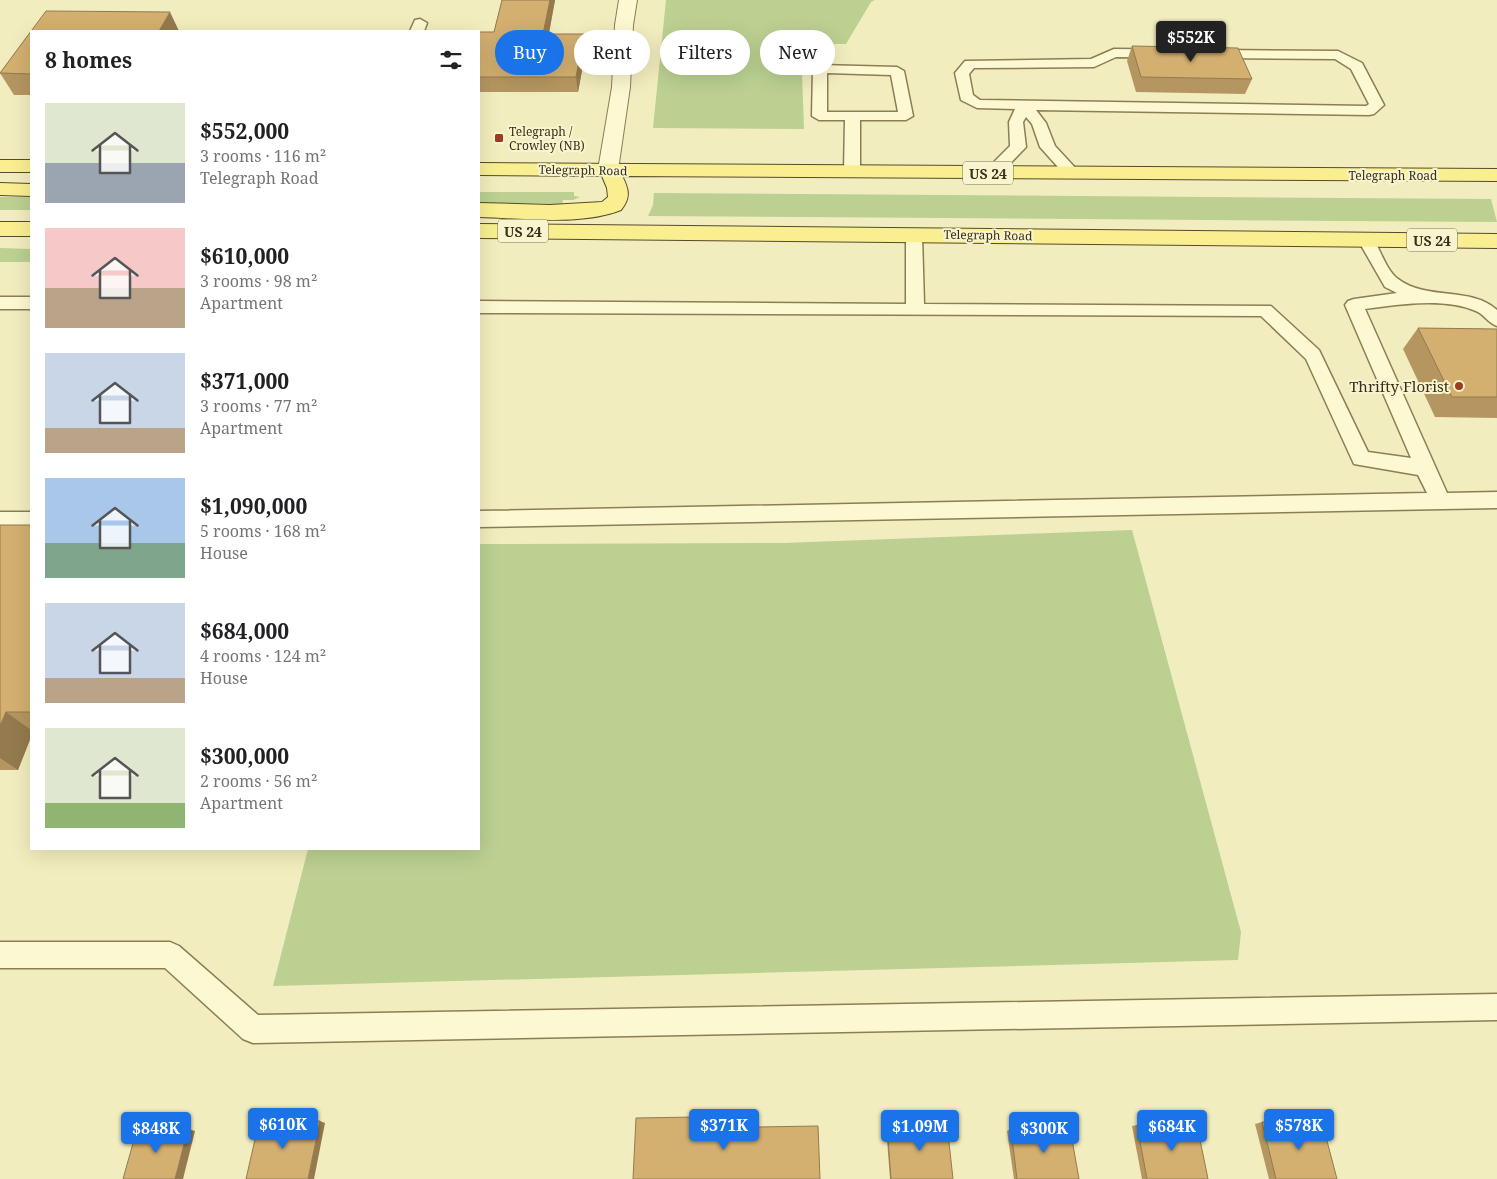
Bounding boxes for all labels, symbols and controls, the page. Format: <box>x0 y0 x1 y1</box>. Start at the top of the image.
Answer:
pin: $552K <box>1156 20 1226 63</box>
text: $552K <box>1167 26 1215 48</box>
chip: Buy <box>495 30 564 75</box>
chip: Rent <box>574 30 650 75</box>
chip: Filters <box>660 30 750 75</box>
chip: New <box>760 30 835 75</box>
text: 8 homes <box>45 46 132 74</box>
icon: filters <box>437 46 465 74</box>
text: $552,000 <box>200 117 289 145</box>
icon: home <box>85 123 145 183</box>
place label: Telegraph / Crowley (NB) <box>509 123 585 154</box>
marker: Telegraph / Crowley (NB) <box>493 132 505 144</box>
text: 3 rooms · 116 m² <box>200 145 326 167</box>
street label: Telegraph Road <box>538 161 628 179</box>
road number: US 24 <box>963 162 1013 184</box>
text: Telegraph Road <box>200 167 319 189</box>
street label: Telegraph Road <box>1349 167 1438 184</box>
road number: US 24 <box>498 220 548 242</box>
street label: Telegraph Road <box>943 226 1033 244</box>
road number: US 24 <box>1407 228 1457 252</box>
text: $610,000 <box>200 242 289 270</box>
icon: home <box>85 248 145 308</box>
text: 3 rooms · 98 m² <box>200 270 317 292</box>
text: Apartment <box>200 292 283 314</box>
text: $371,000 <box>200 367 289 395</box>
icon: home <box>85 373 145 433</box>
place label: Thrifty Florist <box>1349 376 1449 396</box>
marker: Thrifty Florist <box>1453 380 1465 392</box>
text: 3 rooms · 77 m² <box>200 395 317 417</box>
text: Apartment <box>200 417 283 439</box>
text: $1,090,000 <box>200 492 307 520</box>
icon: home <box>85 498 145 558</box>
text: 5 rooms · 168 m² <box>200 520 326 542</box>
text: House <box>200 542 248 564</box>
text: $684,000 <box>200 617 289 645</box>
icon: home <box>85 623 145 683</box>
text: 4 rooms · 124 m² <box>200 645 326 667</box>
text: House <box>200 667 248 689</box>
text: $300,000 <box>200 742 289 770</box>
icon: home <box>85 748 145 808</box>
text: 2 rooms · 56 m² <box>200 770 317 792</box>
text: Apartment <box>200 792 283 814</box>
pin: $610K <box>248 1108 318 1150</box>
pin: $371K <box>689 1108 759 1151</box>
pin: $578K <box>1264 1108 1334 1151</box>
pin: $1.09M <box>879 1110 961 1152</box>
pin: $684K <box>1137 1110 1207 1152</box>
pin: $848K <box>121 1112 191 1154</box>
pin: $300K <box>1009 1112 1079 1154</box>
text: $610K <box>259 1113 307 1135</box>
text: $371K <box>700 1114 748 1136</box>
text: $578K <box>1275 1114 1323 1136</box>
text: $1.09M <box>892 1115 948 1137</box>
text: $684K <box>1148 1115 1196 1137</box>
text: $848K <box>132 1117 180 1139</box>
text: $300K <box>1020 1117 1068 1139</box>

